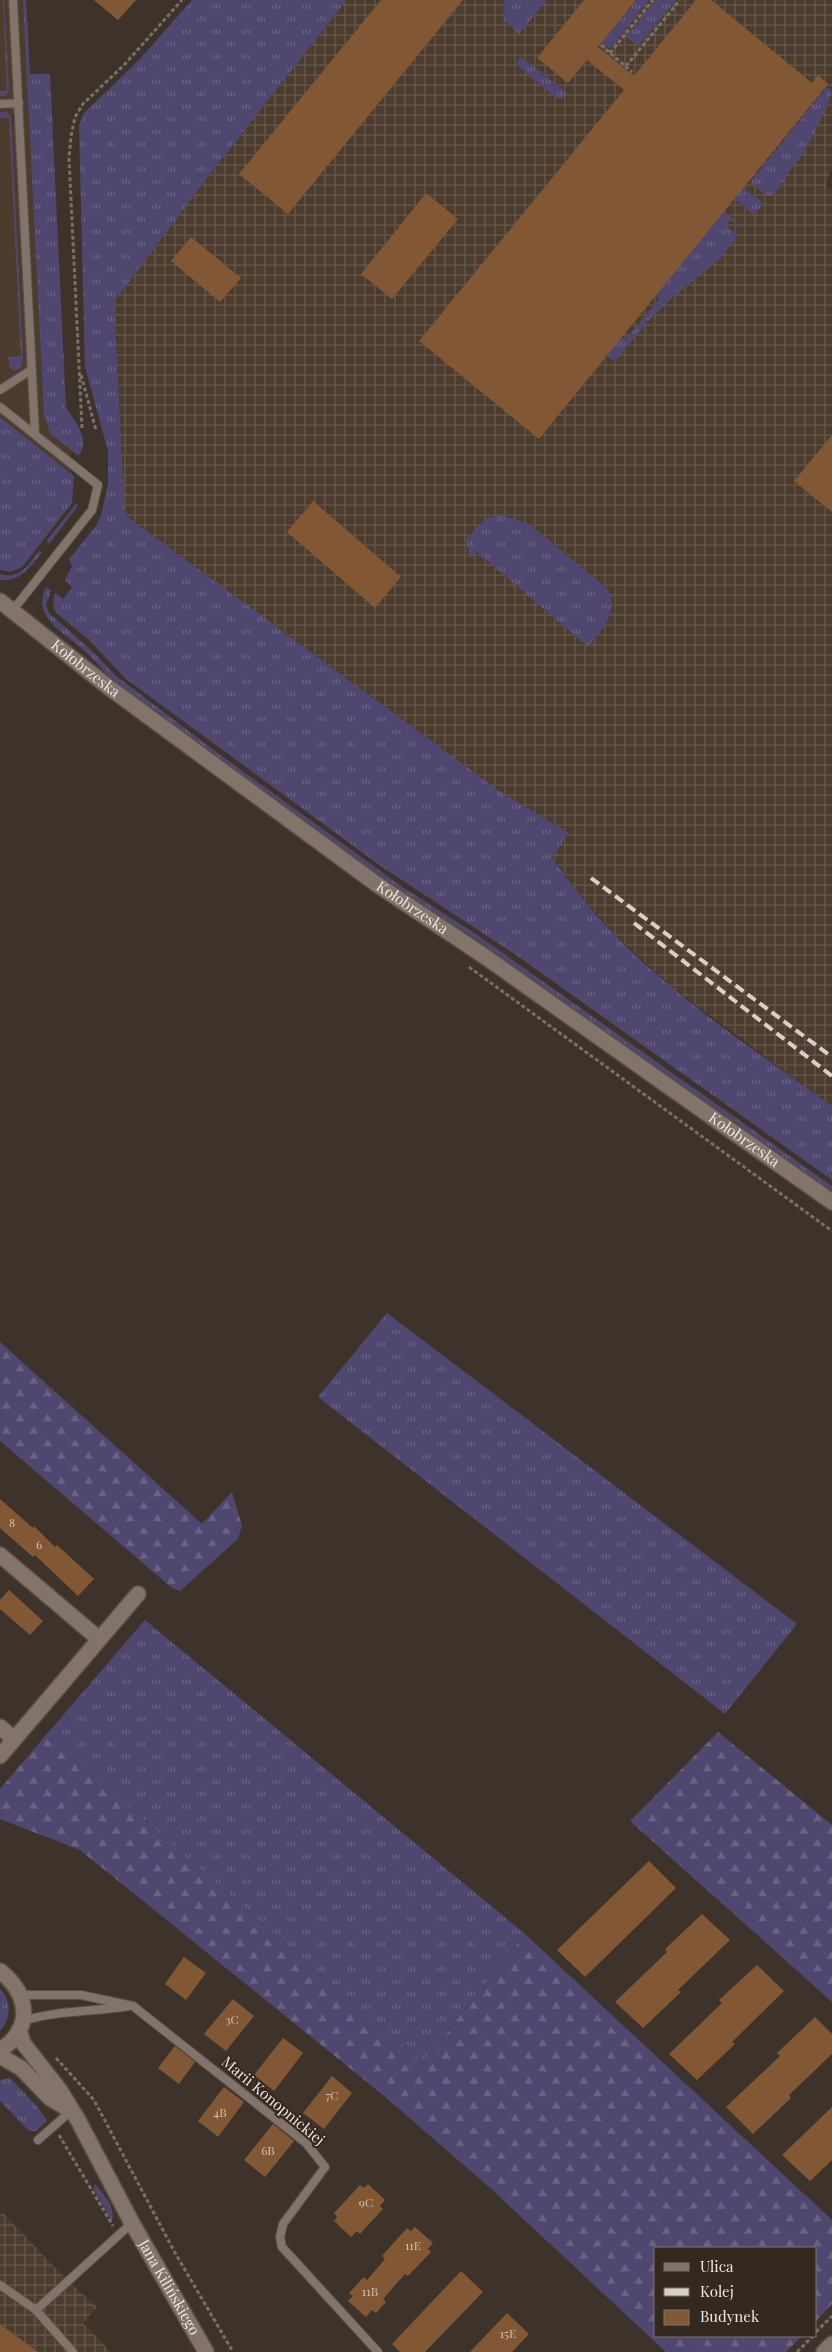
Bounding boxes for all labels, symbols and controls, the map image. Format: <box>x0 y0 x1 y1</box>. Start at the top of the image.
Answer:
street label: Kołobrzeska <box>47 635 125 702</box>
street label: Kołobrzeska <box>373 876 453 939</box>
street label: Kołobrzeska <box>705 1107 785 1171</box>
house number: 8 <box>9 1514 15 1530</box>
house number: 6 <box>36 1536 42 1552</box>
house number: 3C <box>225 2011 239 2027</box>
street label: Marii Konopnickiej <box>218 2051 329 2149</box>
house number: 7C <box>325 2087 339 2103</box>
house number: 4B <box>213 2104 227 2120</box>
house number: 6B <box>261 2142 275 2158</box>
house number: 9C <box>359 2194 373 2210</box>
street label: Jana Kilińskiego <box>134 2235 205 2338</box>
house number: 11E <box>405 2237 421 2253</box>
legend <box>654 2247 817 2337</box>
text: Ulica <box>700 2256 734 2276</box>
text: Kolej <box>700 2281 734 2301</box>
house number: 11B <box>362 2283 378 2299</box>
text: Budynek <box>700 2306 760 2326</box>
house number: 15E <box>500 2325 516 2341</box>

